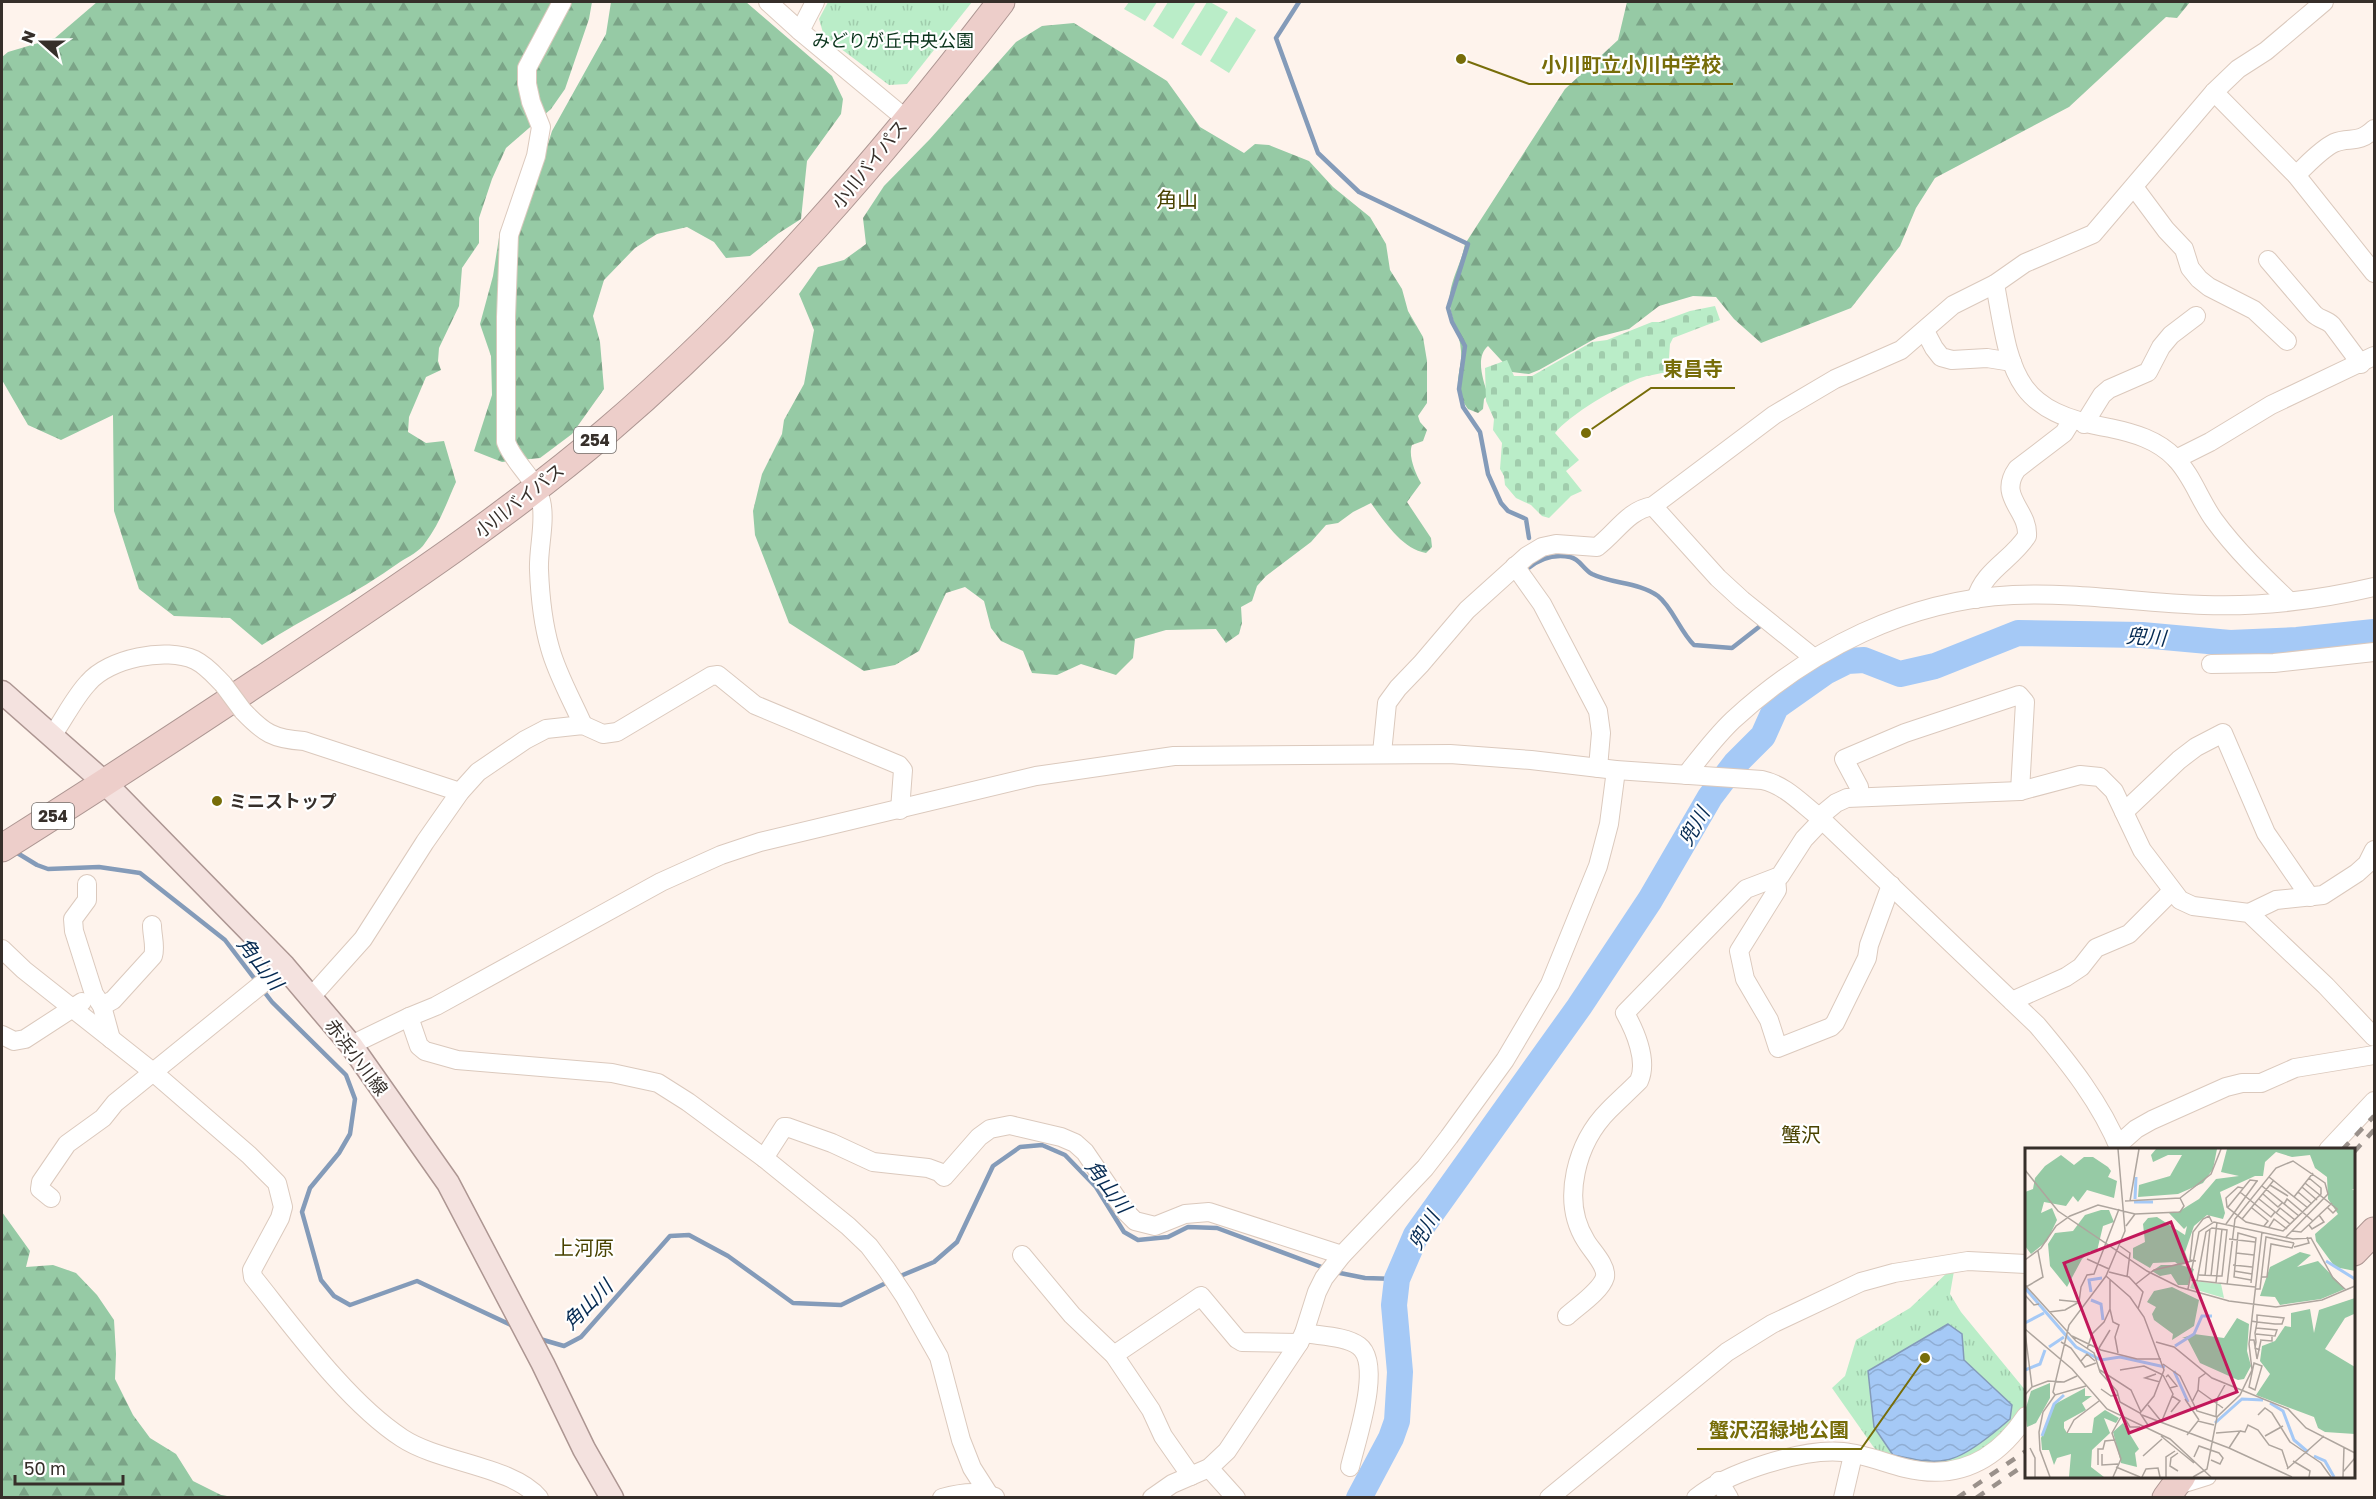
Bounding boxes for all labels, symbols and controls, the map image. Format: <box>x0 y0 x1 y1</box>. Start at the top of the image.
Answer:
north arrow <box>12 12 72 72</box>
text: N <box>16 27 40 46</box>
park label: みどりが丘中央公園 <box>812 29 974 51</box>
callout: 小川町立小川中学校 <box>1529 46 1733 84</box>
text: 小川町立小川中学校 <box>1541 52 1721 76</box>
street label: 小川バイパス <box>827 115 911 213</box>
district label: 角山 <box>1156 186 1198 212</box>
callout: 東昌寺 <box>1651 350 1735 388</box>
text: 東昌寺 <box>1663 356 1723 380</box>
road number: 254 <box>574 427 616 453</box>
street label: 小川バイパス <box>470 458 568 542</box>
water label: 兜川 <box>2125 623 2169 650</box>
place label: ミニストップ <box>229 790 337 812</box>
marker: ミニストップ <box>210 794 224 808</box>
water label: 兜川 <box>1673 801 1714 849</box>
road number: 254 <box>32 803 74 829</box>
water label: 角山川 <box>233 932 290 996</box>
street label: 赤浜小川線 <box>321 1014 393 1100</box>
district label: 蟹沢 <box>1781 1122 1821 1146</box>
inset map <box>2025 1148 2355 1478</box>
water label: 角山川 <box>1081 1155 1138 1219</box>
water label: 兜川 <box>1402 1205 1445 1253</box>
district label: 上河原 <box>554 1235 614 1259</box>
water label: 角山川 <box>557 1273 618 1334</box>
callout: 蟹沢沼緑地公園 <box>1697 1411 1861 1449</box>
text: 蟹沢沼緑地公園 <box>1709 1417 1849 1441</box>
scale bar <box>15 1448 123 1486</box>
text: 50 m <box>24 1457 66 1479</box>

